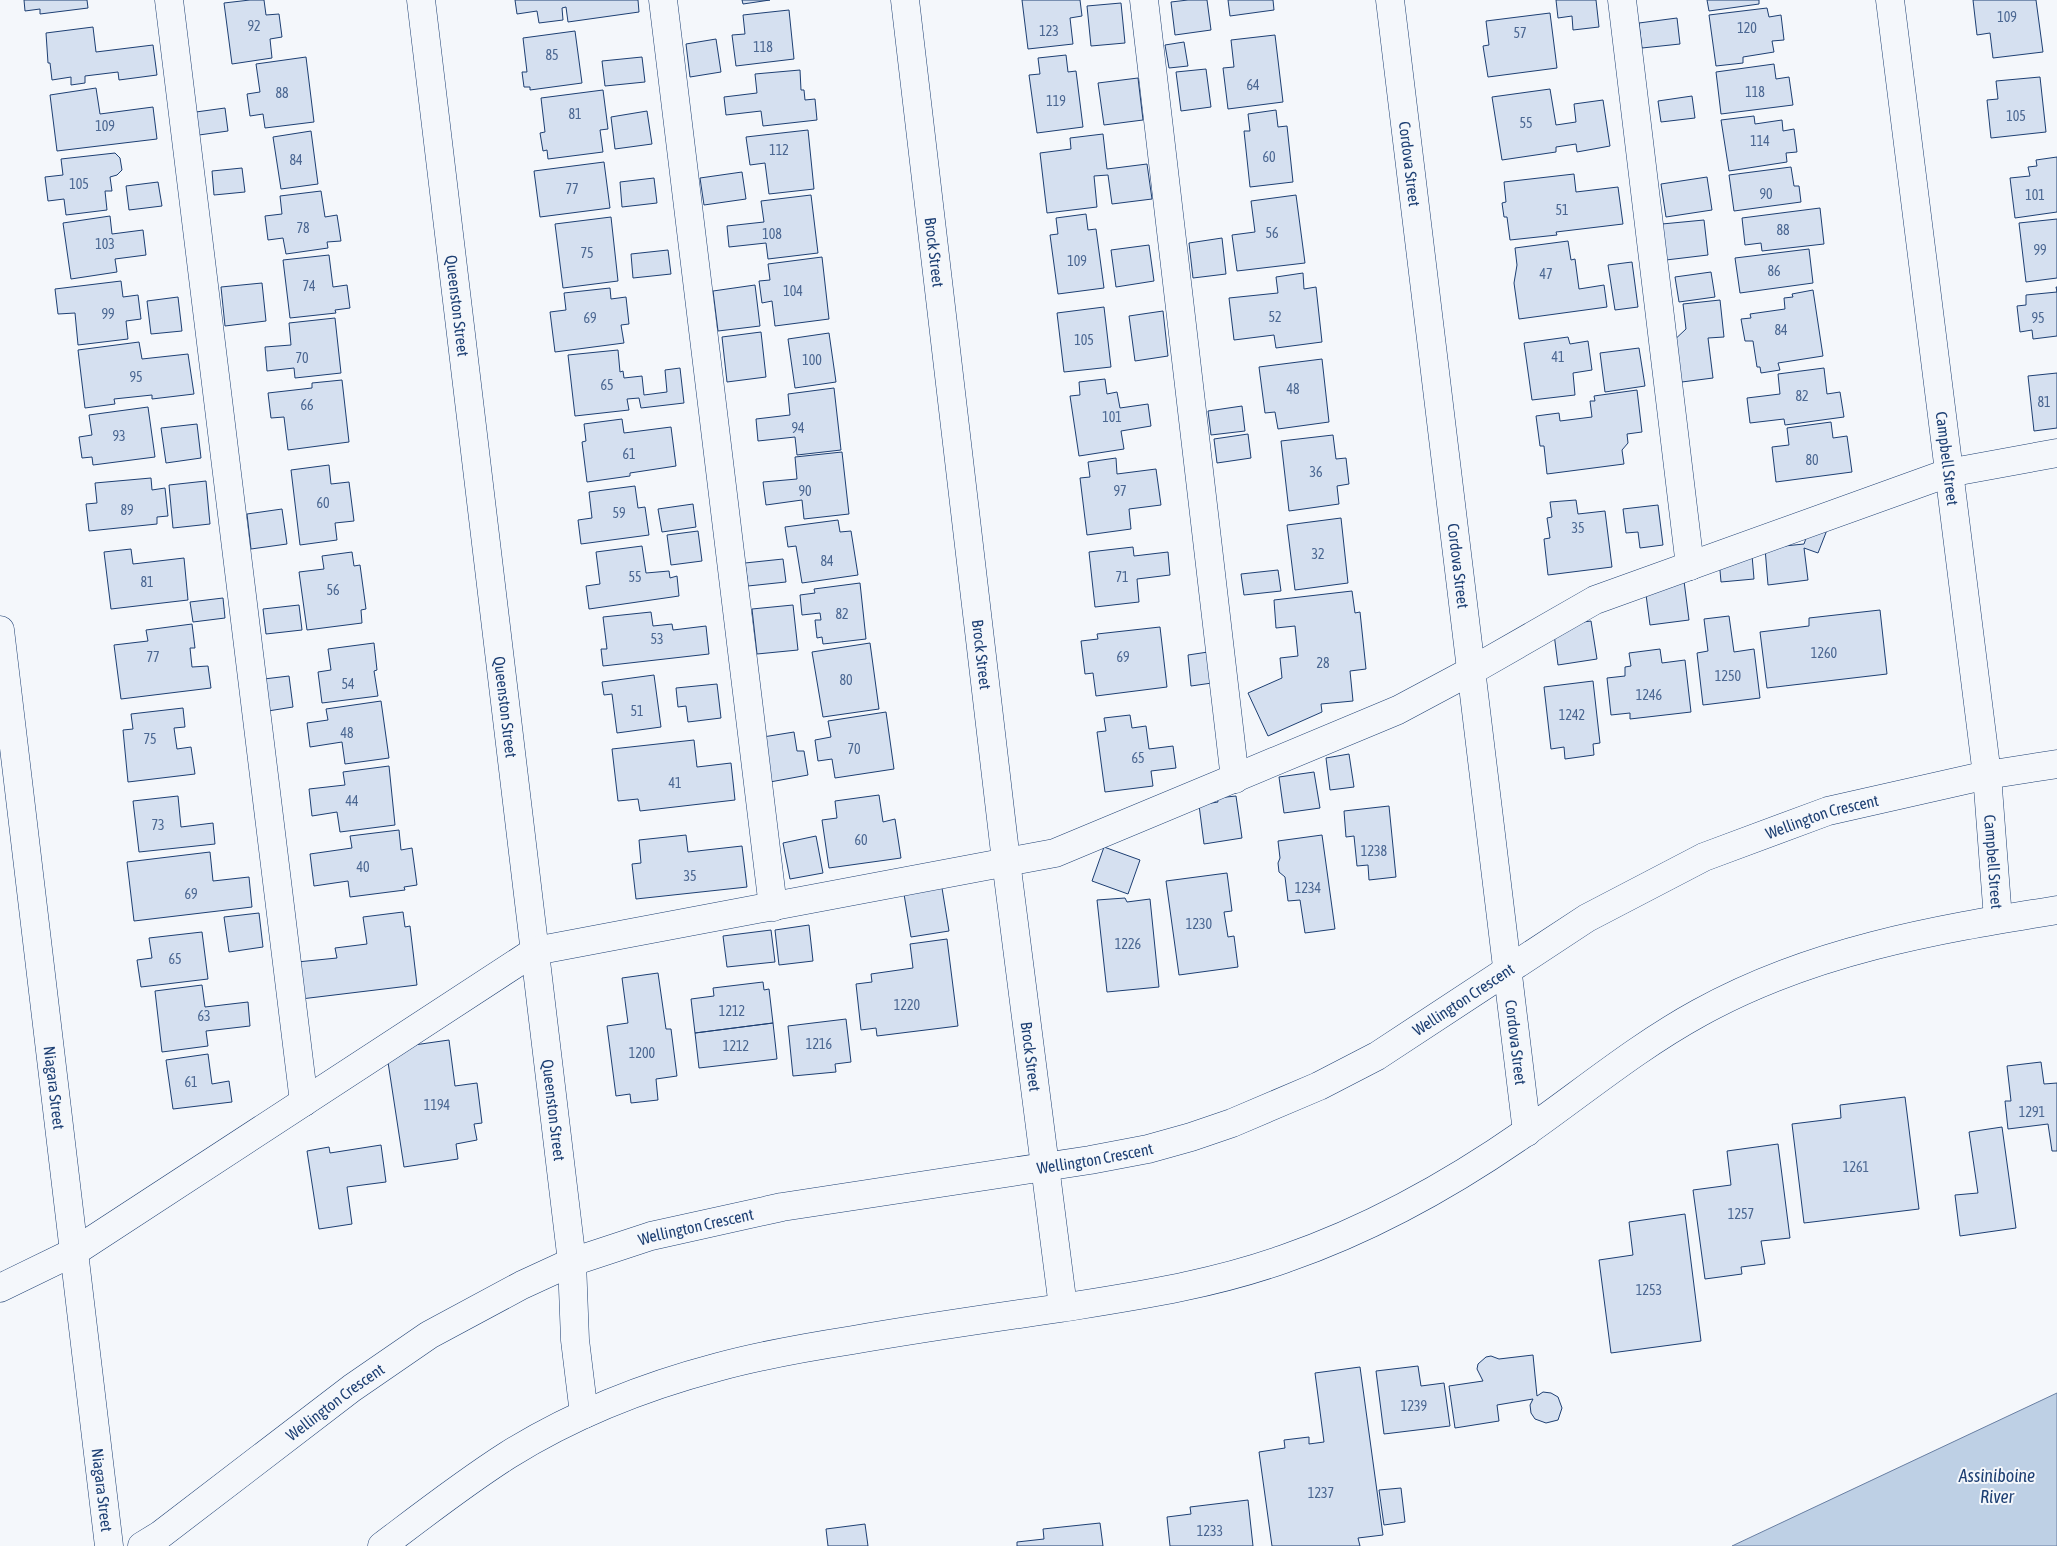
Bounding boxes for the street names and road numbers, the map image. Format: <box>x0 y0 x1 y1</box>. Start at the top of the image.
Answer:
street label: Cordova Street <box>1396 120 1424 208</box>
street label: Brock Street <box>922 216 948 289</box>
street label: Queenston Street <box>443 254 473 358</box>
street label: Campbell Street <box>1933 410 1962 507</box>
street label: Cordova Street <box>1444 522 1473 610</box>
street label: Brock Street <box>969 619 995 691</box>
street label: Queenston Street <box>491 655 521 759</box>
street label: Wellington Crescent <box>1763 791 1881 842</box>
street label: Campbell Street <box>1981 814 2006 910</box>
street label: Wellington Crescent <box>1409 959 1518 1039</box>
street label: Cordova Street <box>1502 999 1530 1086</box>
street label: Brock Street <box>1018 1021 1044 1093</box>
street label: Niagara Street <box>41 1045 68 1131</box>
street label: Queenston Street <box>539 1058 569 1162</box>
street label: Wellington Crescent <box>1036 1139 1155 1177</box>
street label: Wellington Crescent <box>636 1205 755 1249</box>
street label: Wellington Crescent <box>282 1359 388 1444</box>
street label: Niagara Street <box>88 1447 116 1533</box>

